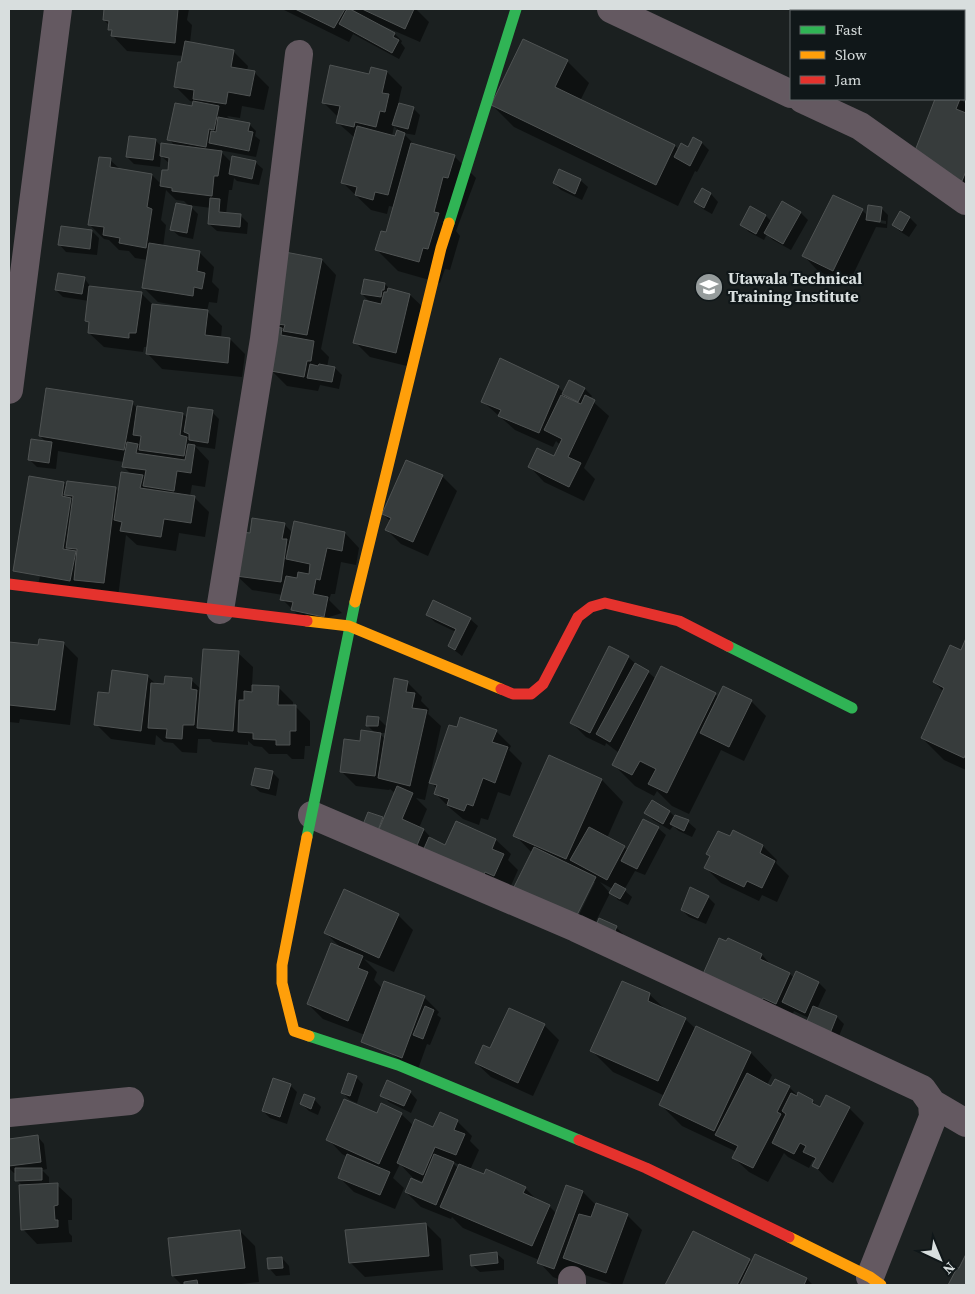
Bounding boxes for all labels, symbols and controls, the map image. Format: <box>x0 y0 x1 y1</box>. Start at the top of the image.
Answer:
legend <box>790 10 965 100</box>
text: Fast <box>835 19 862 40</box>
text: Slow <box>835 44 867 65</box>
text: Jam <box>834 69 862 90</box>
place label: Utawala Technical Training Institute <box>728 267 862 307</box>
school or university icon: Utawala Technical Training Institute <box>694 272 724 302</box>
north arrow <box>915 1234 965 1284</box>
text: N <box>938 1258 960 1279</box>

